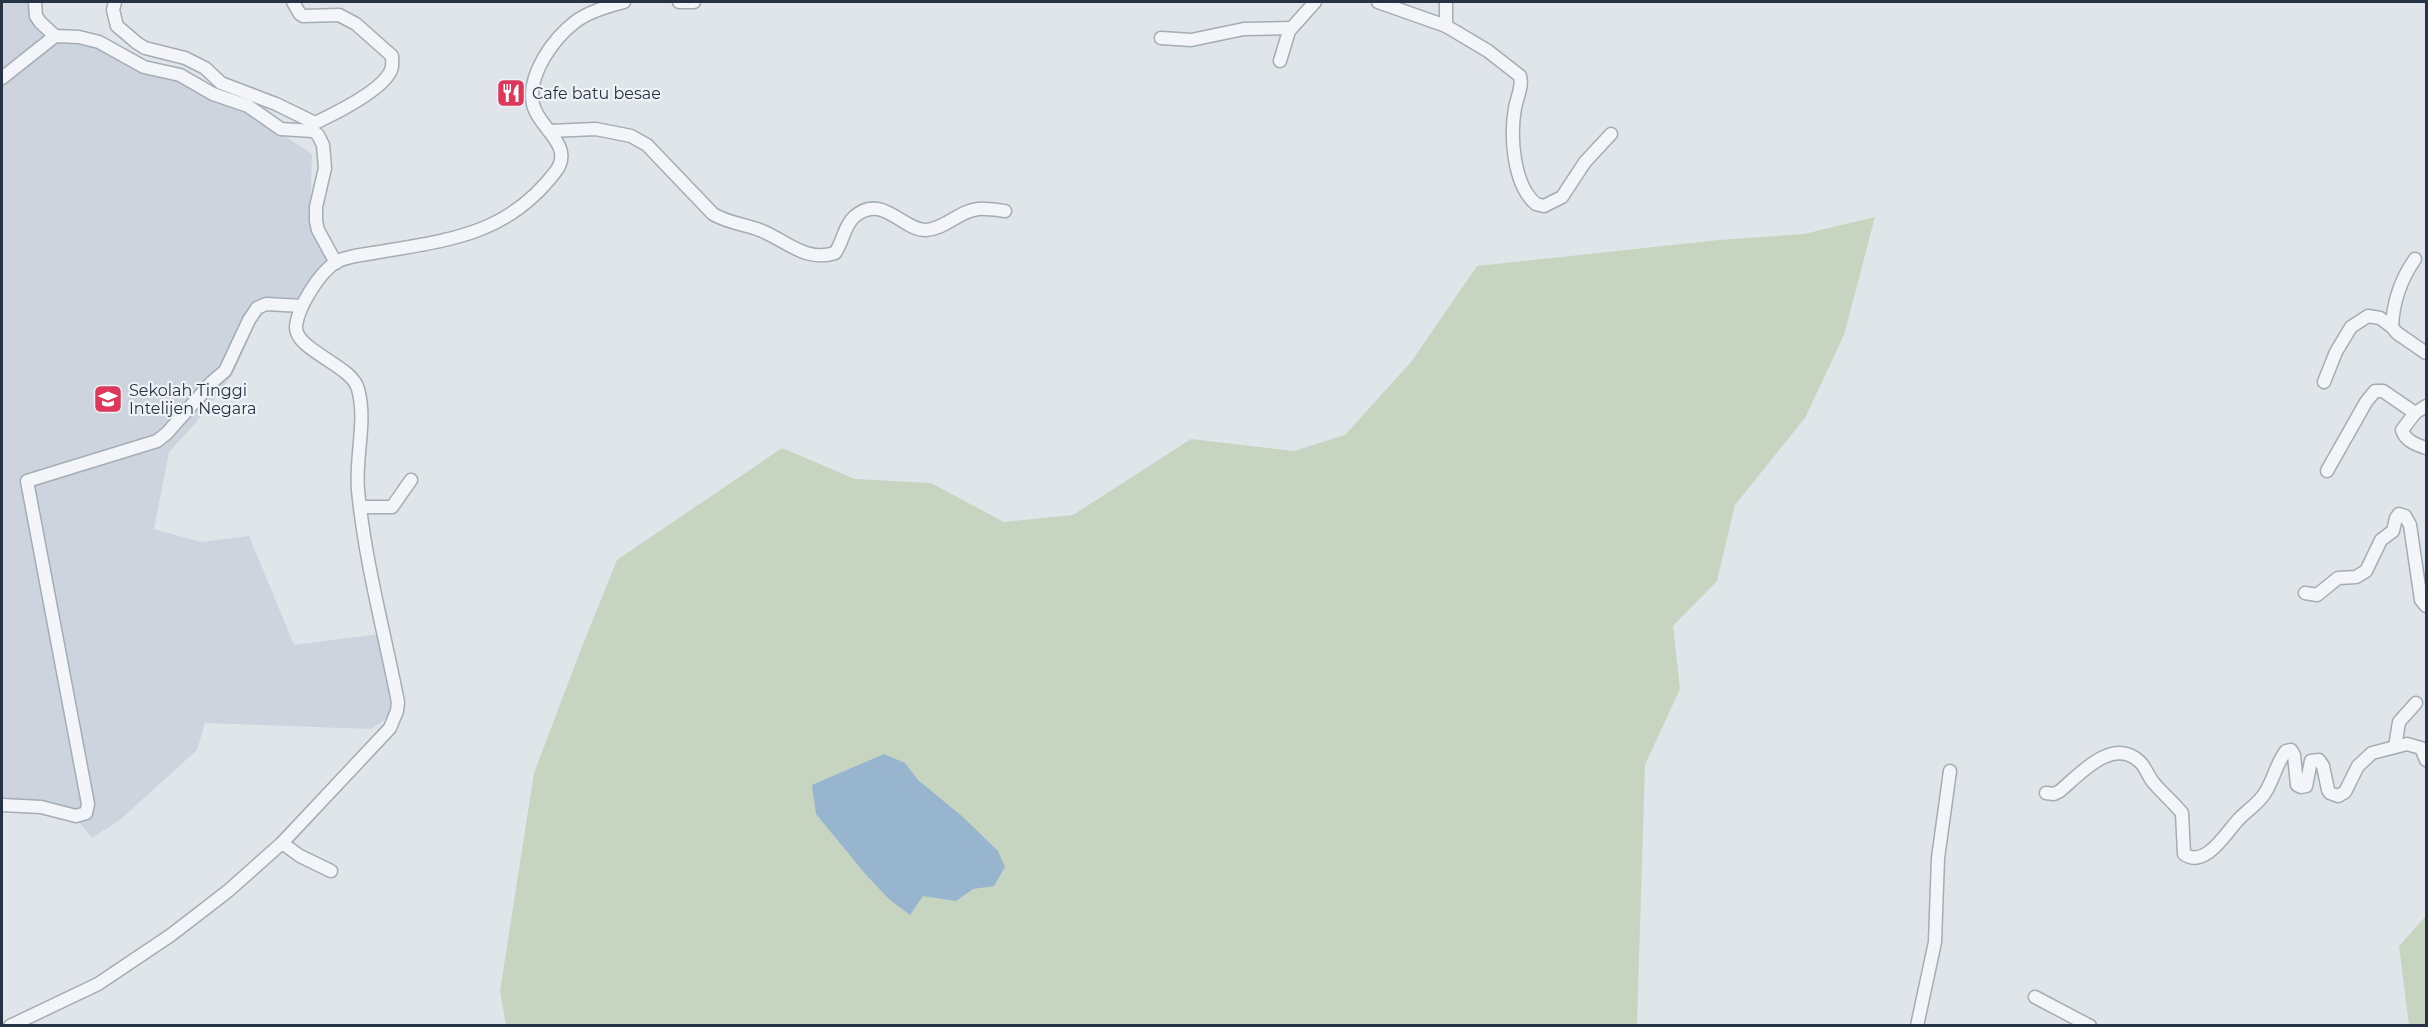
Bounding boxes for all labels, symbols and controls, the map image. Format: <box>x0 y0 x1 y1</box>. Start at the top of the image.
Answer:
restaurant icon: Cafe batu besae <box>495 77 527 109</box>
place label: Cafe batu besae <box>532 84 661 103</box>
place label: Sekolah Tinggi Intelijen Negara <box>129 381 256 418</box>
school or university icon: Sekolah Tinggi Intelijen Negara <box>92 383 124 415</box>

